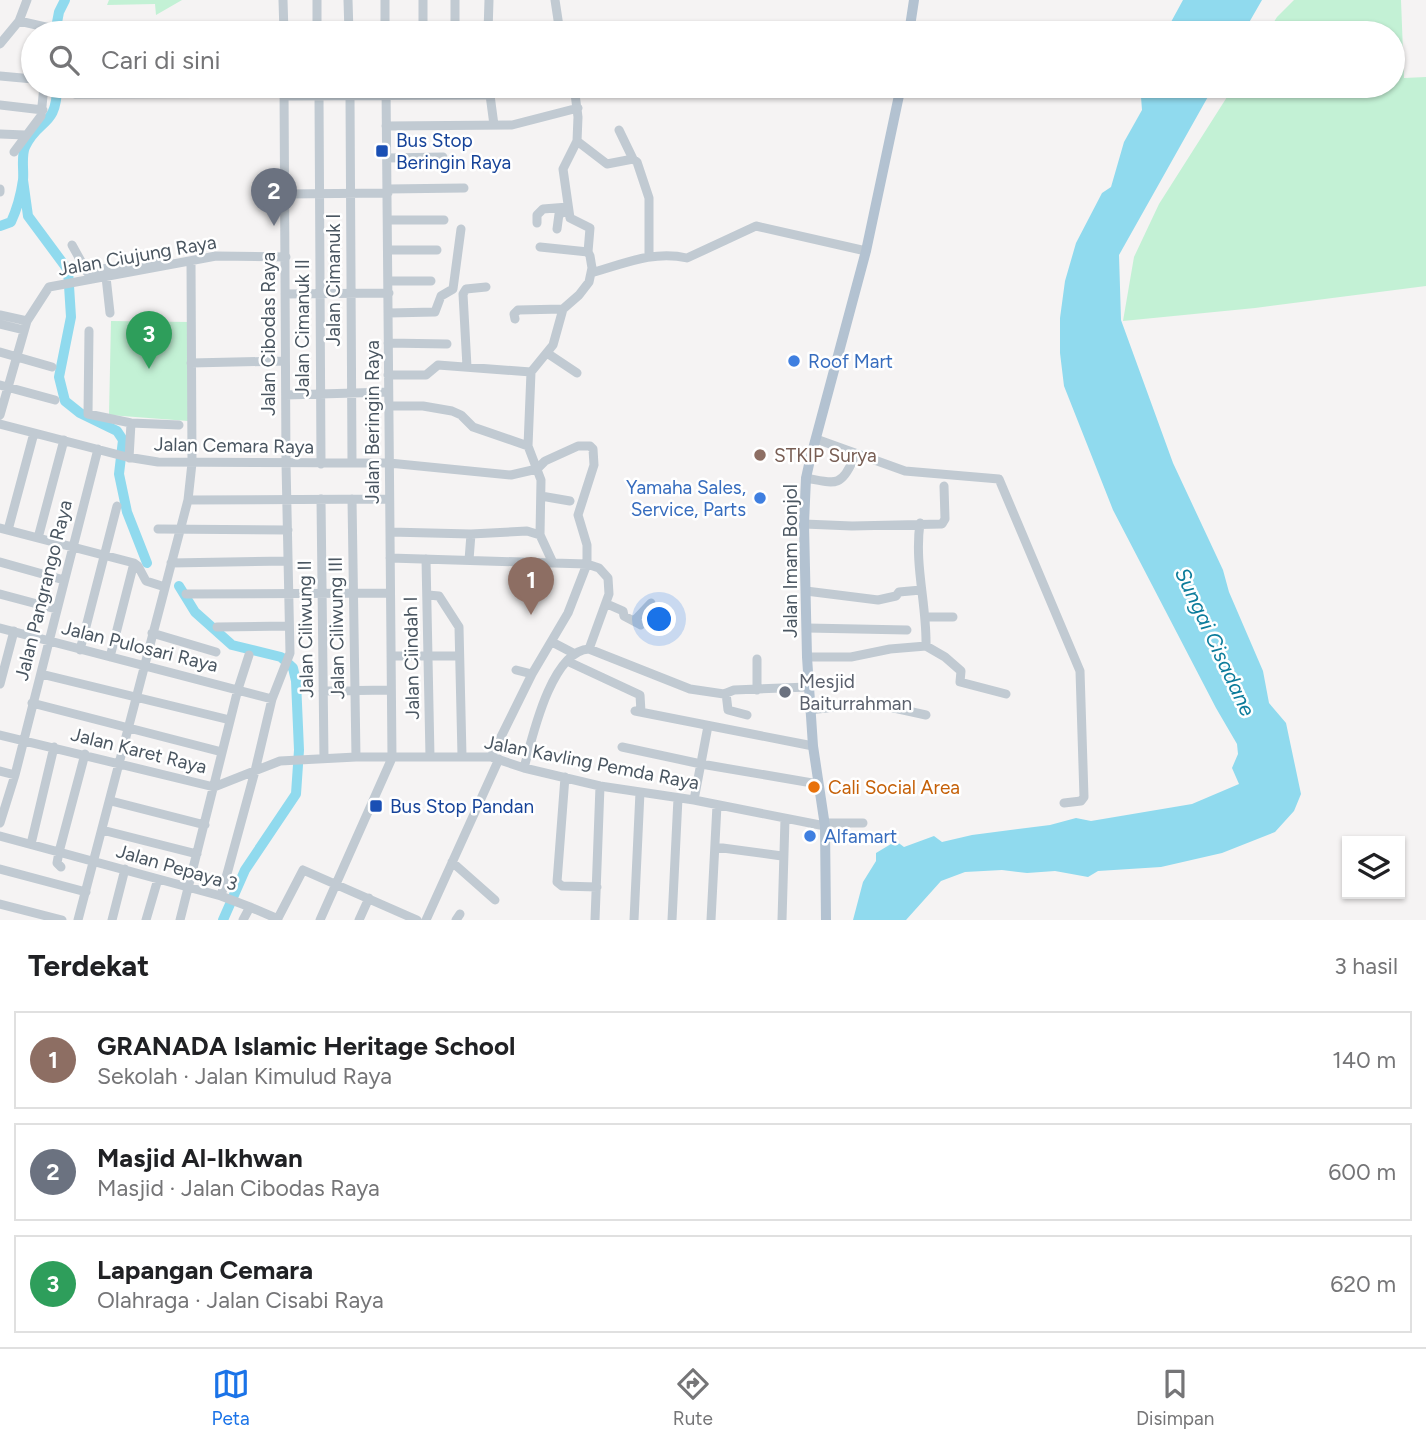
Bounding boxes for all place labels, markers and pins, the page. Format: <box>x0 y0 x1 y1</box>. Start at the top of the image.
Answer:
place label: Bus Stop Beringin Raya <box>396 129 511 174</box>
marker: Bus Stop Beringin Raya <box>374 143 390 159</box>
pin: 2 <box>251 168 297 226</box>
pin: 3 <box>126 311 172 369</box>
place label: Roof Mart <box>808 350 893 373</box>
marker: Roof Mart <box>786 353 802 369</box>
place label: STKIP Surya <box>774 444 877 467</box>
marker: STKIP Surya <box>752 447 768 463</box>
place label: Yamaha Sales, Service, Parts <box>626 476 746 521</box>
marker: Yamaha Sales, Service, Parts <box>752 490 768 506</box>
pin: 1 <box>508 557 554 615</box>
place label: Mesjid Baiturrahman <box>799 670 912 715</box>
marker: Mesjid Baiturrahman <box>777 684 793 700</box>
place label: Cali Social Area <box>828 776 960 799</box>
marker: Cali Social Area <box>806 779 822 795</box>
place label: Bus Stop Pandan <box>390 795 534 818</box>
marker: Bus Stop Pandan <box>368 798 384 814</box>
place label: Alfamart <box>824 825 897 848</box>
marker: Alfamart <box>802 828 818 844</box>

